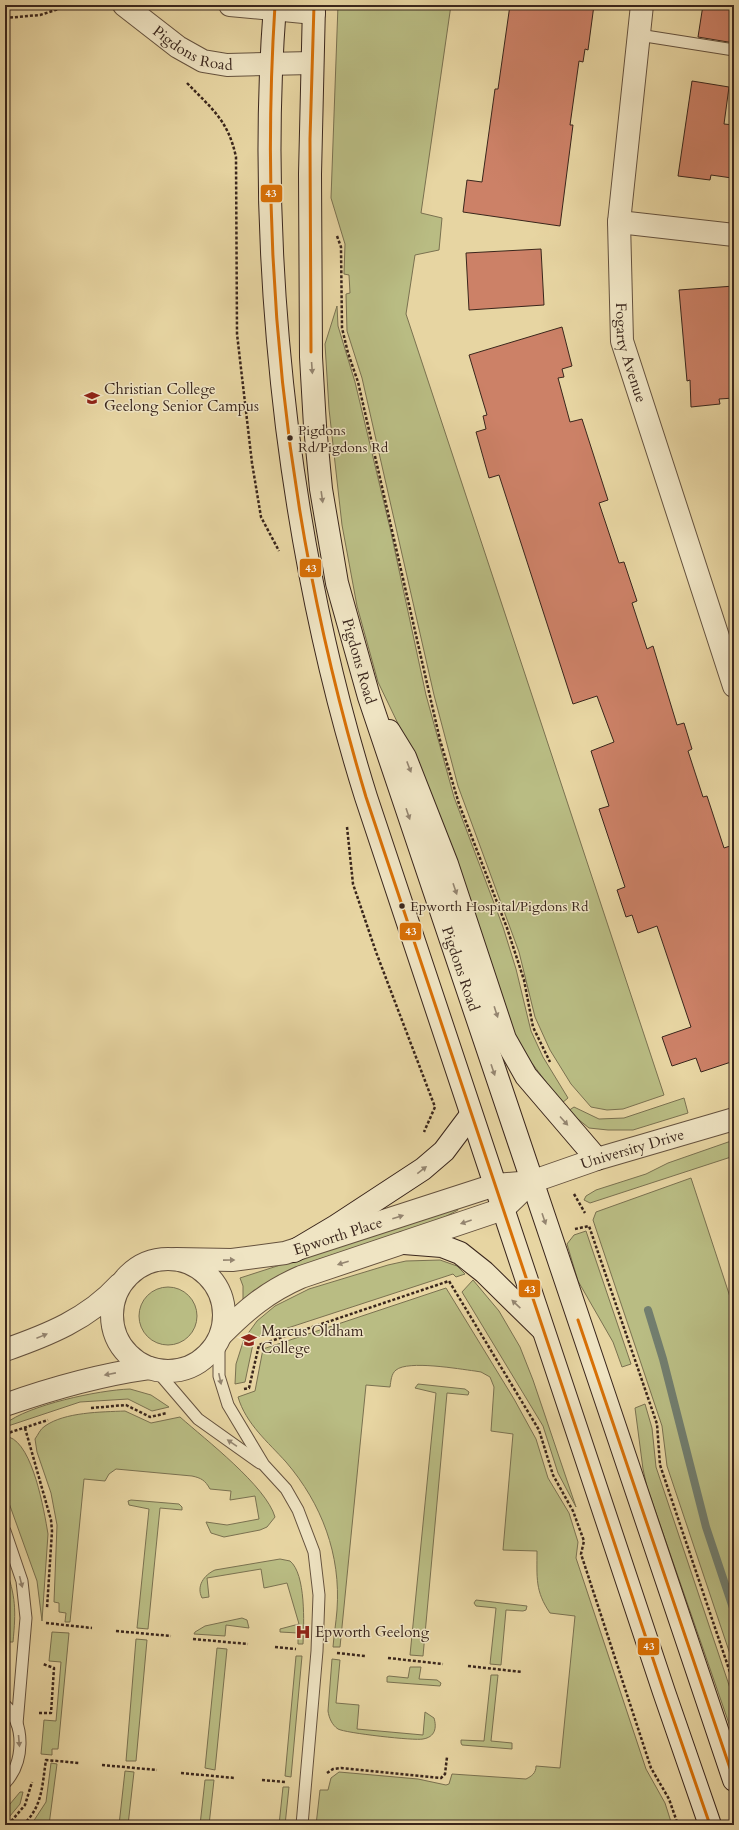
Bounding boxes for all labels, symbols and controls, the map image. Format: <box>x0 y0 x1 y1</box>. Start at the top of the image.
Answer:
street label: Pigdons Road <box>149 21 233 75</box>
line badge: 43 <box>260 184 283 203</box>
text: 43 <box>265 186 277 201</box>
street label: Fogarty Avenue <box>611 302 651 405</box>
one-way arrow <box>308 361 315 374</box>
place label: Christian College Geelong Senior Campus <box>104 379 259 416</box>
school or university icon: Christian College Geelong Senior Campus <box>83 389 101 407</box>
place label: Pigdons Rd/Pigdons Rd <box>298 421 389 457</box>
marker: Pigdons Rd/Pigdons Rd <box>285 433 295 443</box>
one-way arrow <box>319 491 325 503</box>
line badge: 43 <box>299 558 322 578</box>
text: 43 <box>305 561 317 576</box>
street label: Pigdons Road <box>337 616 381 707</box>
one-way arrow <box>407 761 413 773</box>
one-way arrow <box>405 808 411 820</box>
one-way arrow <box>452 883 458 895</box>
place label: Epworth Hospital/Pigdons Rd <box>410 897 589 916</box>
marker: Epworth Hospital/Pigdons Rd <box>397 901 407 911</box>
line badge: 43 <box>399 922 422 941</box>
text: 43 <box>405 924 417 939</box>
street label: Pigdons Road <box>437 924 484 1014</box>
one-way arrow <box>493 1006 499 1018</box>
one-way arrow <box>491 1064 497 1076</box>
one-way arrow <box>559 1116 568 1127</box>
street label: University Drive <box>578 1124 687 1174</box>
one-way arrow <box>416 1166 427 1174</box>
street label: Epworth Place <box>291 1212 385 1260</box>
one-way arrow <box>541 1213 547 1225</box>
one-way arrow <box>392 1214 404 1220</box>
one-way arrow <box>460 1219 472 1225</box>
one-way arrow <box>223 1257 236 1263</box>
one-way arrow <box>337 1261 349 1267</box>
line badge: 43 <box>518 1279 541 1298</box>
text: 43 <box>524 1282 536 1297</box>
one-way arrow <box>510 1300 521 1309</box>
place label: Marcus Oldham College <box>261 1321 364 1358</box>
school or university icon: Marcus Oldham College <box>240 1331 258 1349</box>
one-way arrow <box>36 1333 48 1339</box>
one-way arrow <box>104 1371 116 1377</box>
one-way arrow <box>217 1373 223 1385</box>
one-way arrow <box>226 1440 237 1447</box>
one-way arrow <box>18 1576 24 1588</box>
place label: Epworth Geelong <box>315 1622 430 1642</box>
hospital icon: Epworth Geelong <box>294 1623 312 1641</box>
line badge: 43 <box>637 1637 660 1656</box>
text: 43 <box>643 1639 655 1654</box>
one-way arrow <box>16 1734 23 1747</box>

